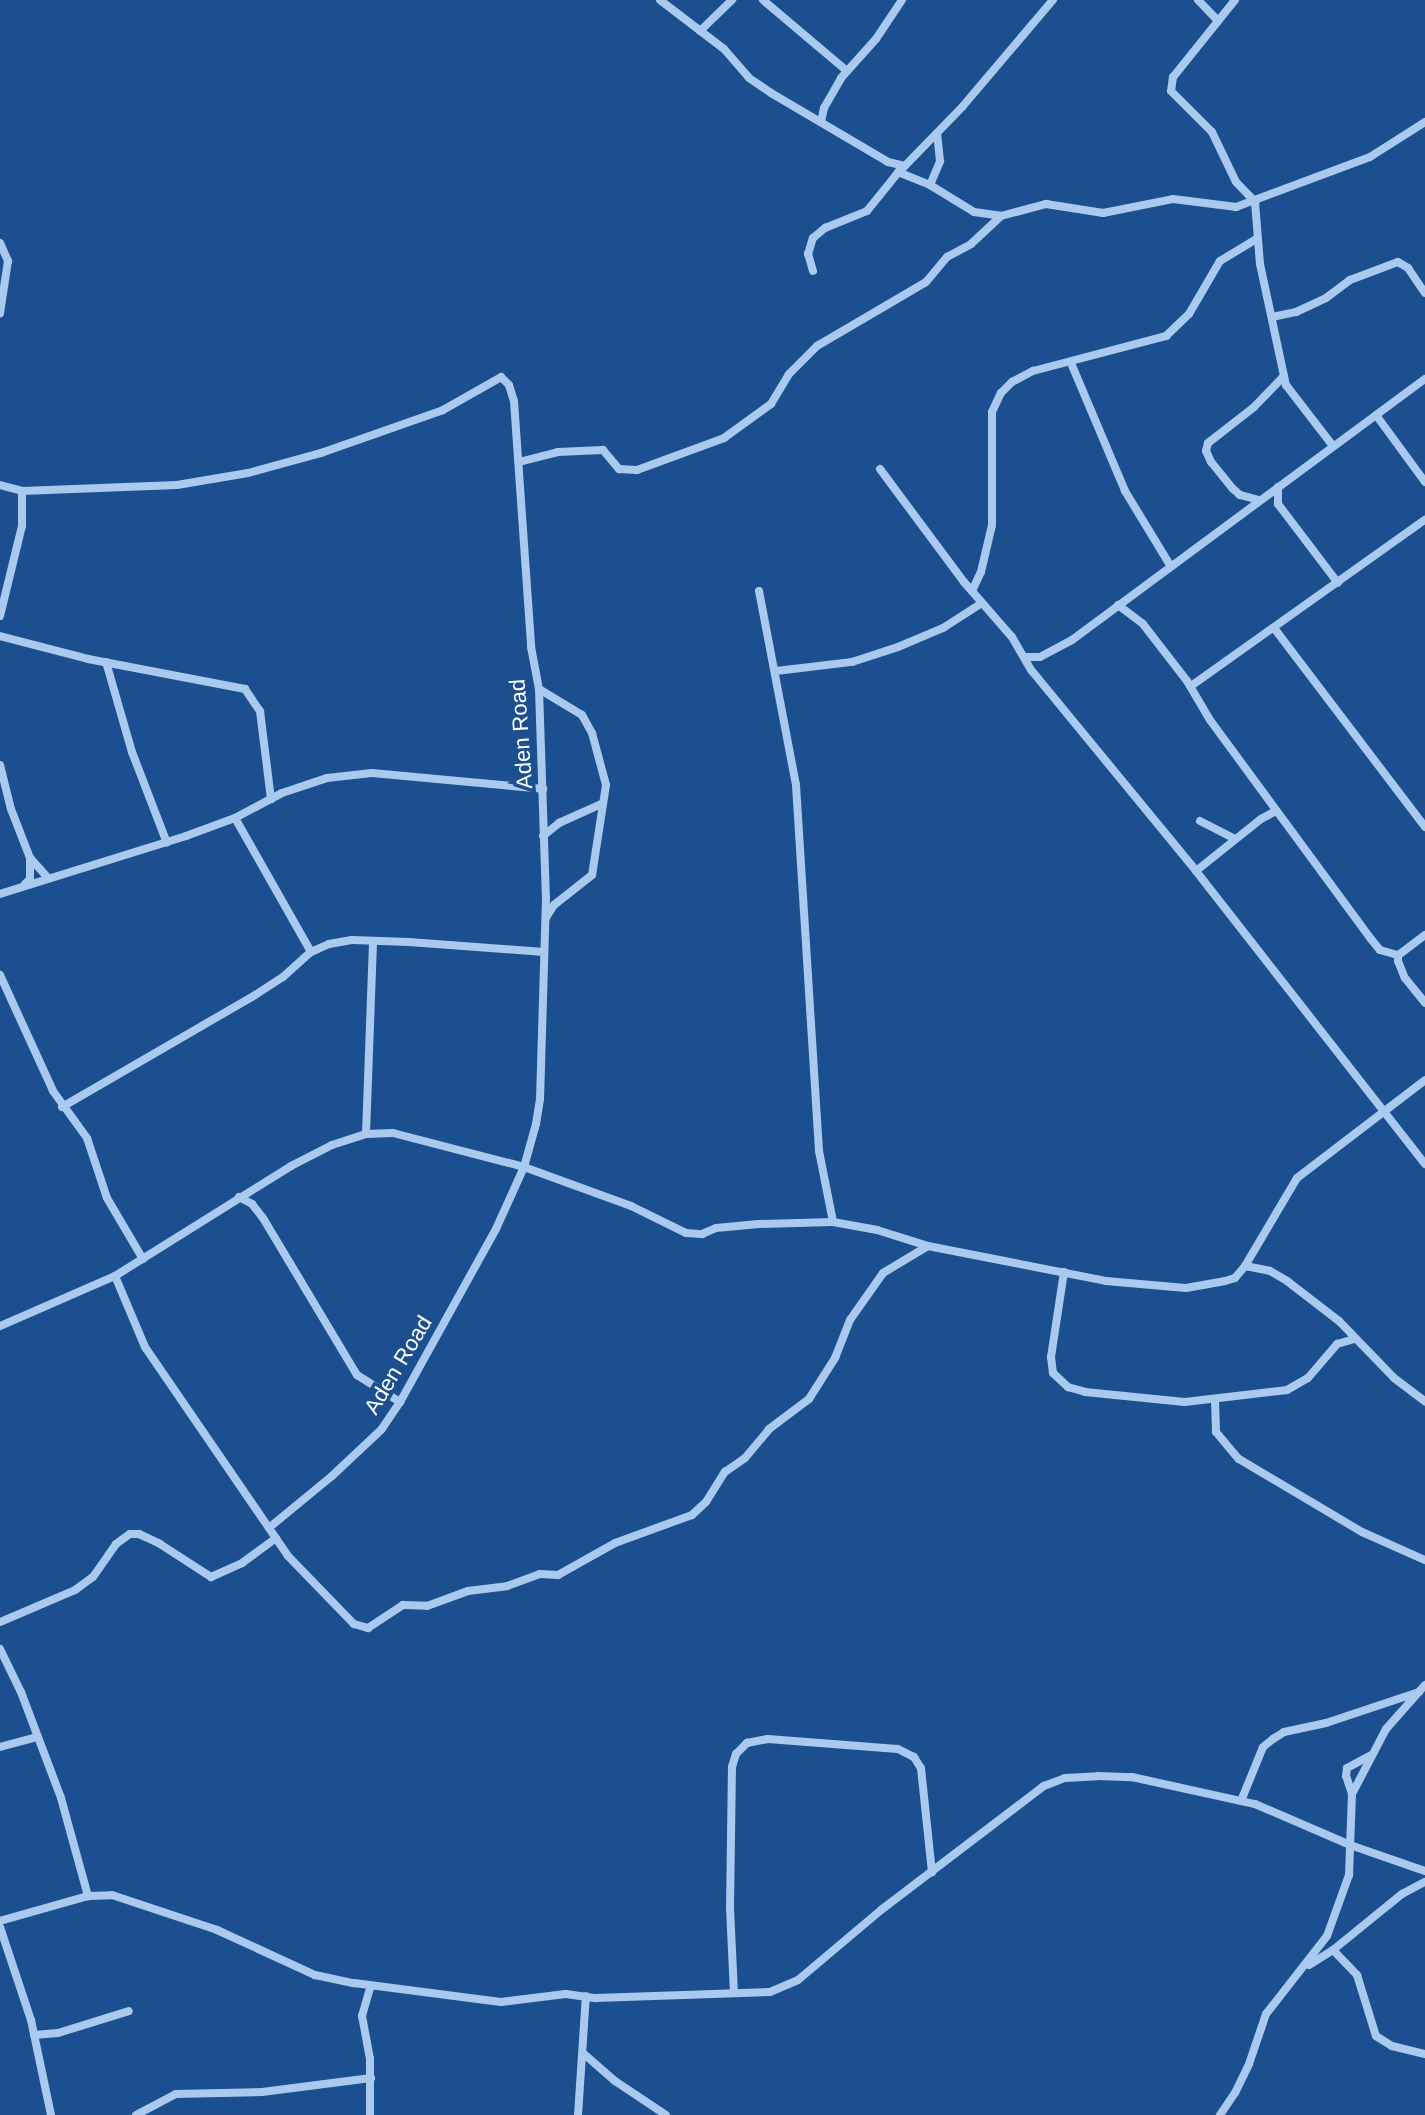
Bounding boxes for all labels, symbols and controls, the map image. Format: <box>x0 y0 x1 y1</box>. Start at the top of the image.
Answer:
street label: Aden Road <box>504 678 538 790</box>
street label: Aden Road <box>358 1311 438 1419</box>

